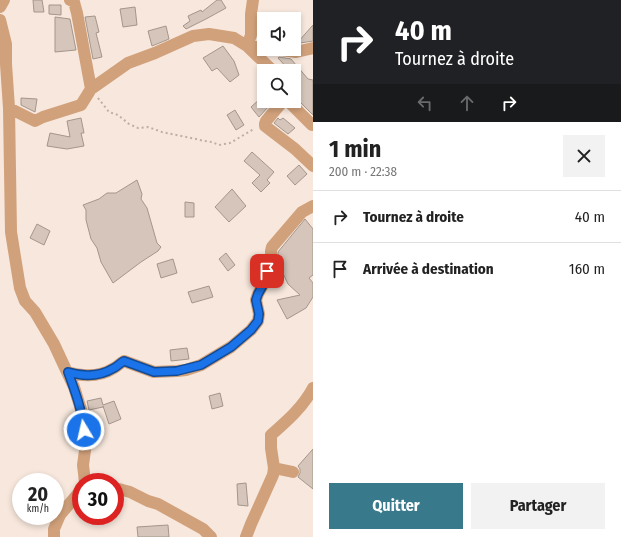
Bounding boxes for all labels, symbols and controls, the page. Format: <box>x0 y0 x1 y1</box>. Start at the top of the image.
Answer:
map controls <box>257 12 301 108</box>
button: sound <box>257 12 301 56</box>
text: 40 m <box>395 14 452 47</box>
icon: right <box>329 16 381 68</box>
text: Tournez à droite <box>395 48 514 70</box>
button: search <box>257 64 301 108</box>
icon: left <box>414 92 436 114</box>
icon: ahead <box>456 92 478 114</box>
icon: right <box>498 92 520 114</box>
text: 1 min <box>329 135 381 163</box>
button: close <box>563 135 605 177</box>
text: 200 m · 22:38 <box>329 164 397 179</box>
icon: right <box>329 206 351 228</box>
text: Tournez à droite <box>363 208 464 226</box>
text: 40 m <box>575 208 605 226</box>
pin <box>250 254 284 288</box>
icon: arrive <box>329 258 351 280</box>
icon: arrive <box>256 260 278 282</box>
text: Arrivée à destination <box>363 260 494 278</box>
text: 160 m <box>569 260 605 278</box>
position arrow <box>63 409 105 451</box>
speed limit sign: 30 <box>72 473 124 525</box>
text: 20 <box>28 482 48 506</box>
button: Quitter <box>329 483 463 529</box>
button: Partager <box>471 483 605 529</box>
text: km/h <box>27 503 49 515</box>

